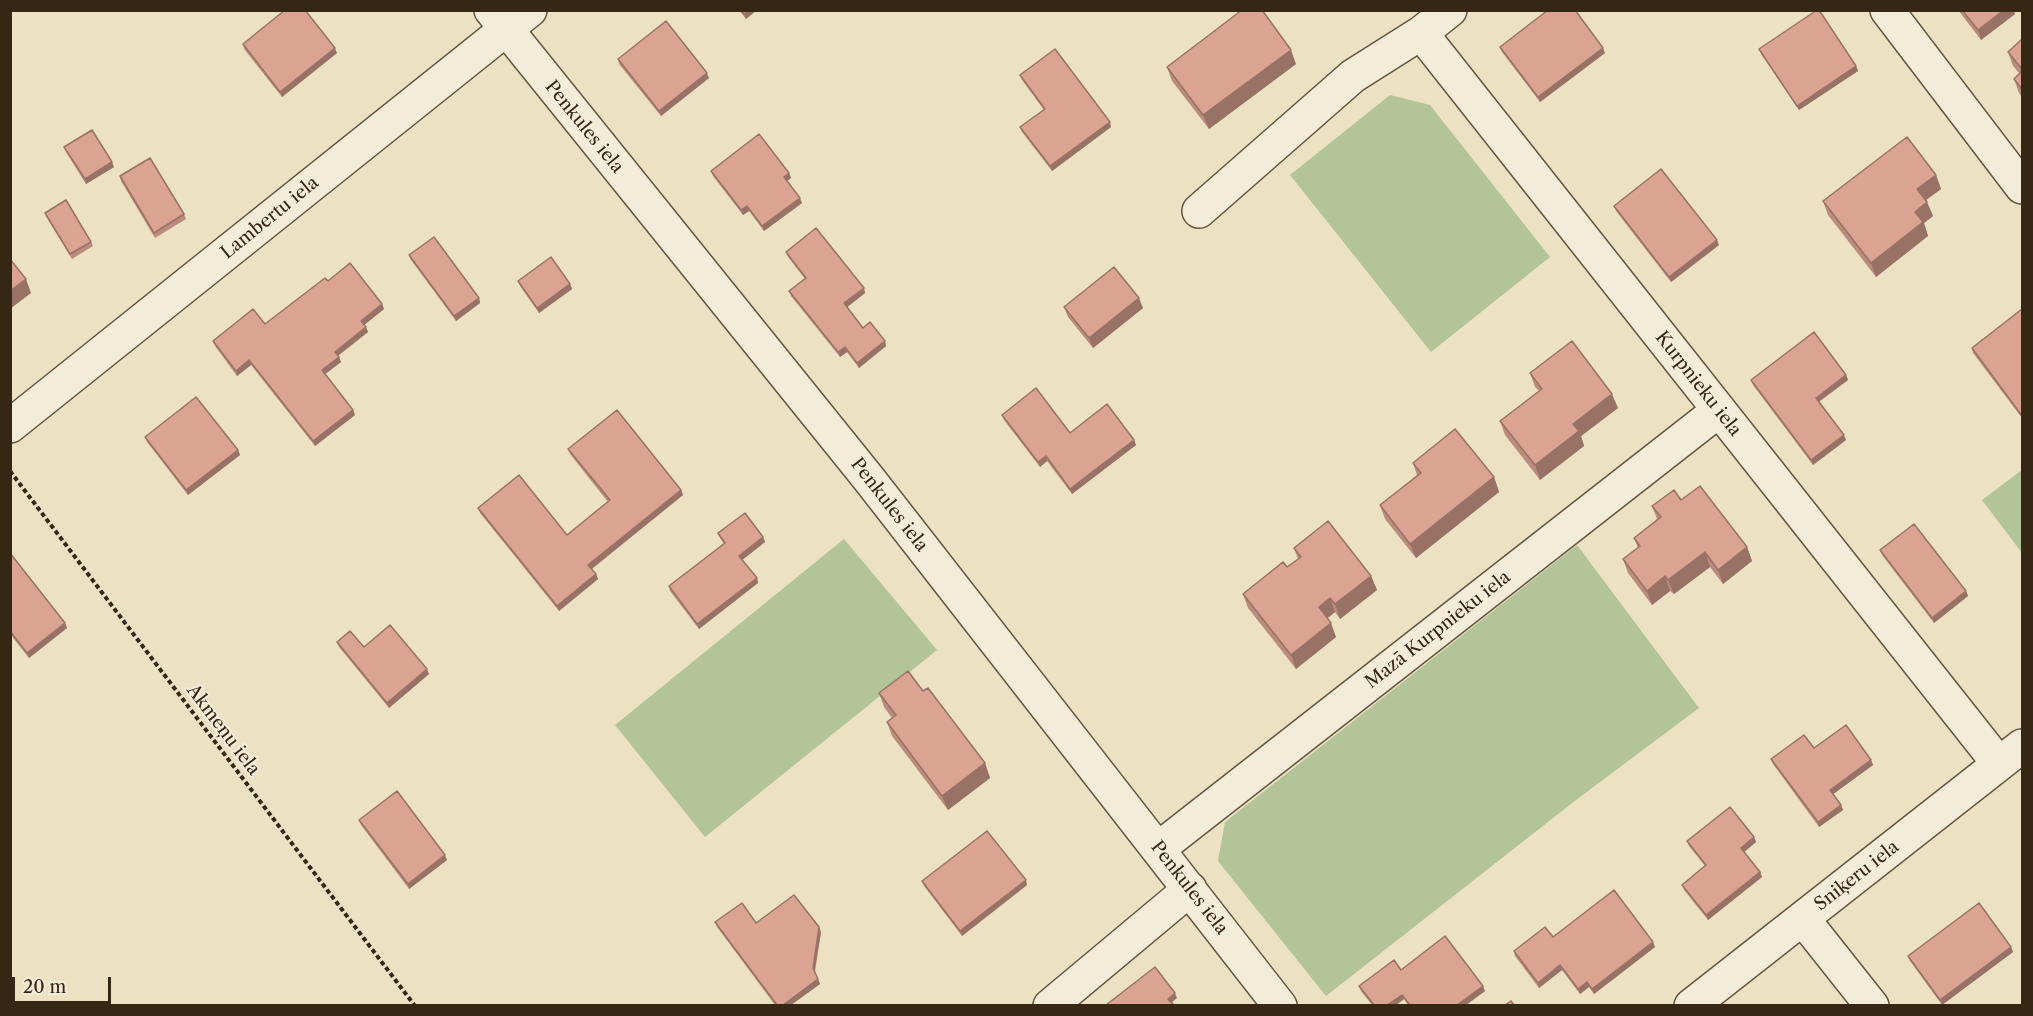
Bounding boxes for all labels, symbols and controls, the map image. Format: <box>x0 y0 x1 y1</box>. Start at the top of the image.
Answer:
street label: Penkules iela <box>540 76 628 178</box>
street label: Lambertu iela <box>217 172 323 264</box>
street label: Kurpnieku iela <box>1650 327 1746 441</box>
street label: Penkules iela <box>846 454 932 556</box>
street label: Mazā Kurpnieku iela <box>1361 567 1515 693</box>
street label: Akmeņu iela <box>182 680 264 780</box>
street label: Sniķeru iela <box>1810 836 1904 916</box>
street label: Penkules iela <box>1146 837 1232 939</box>
scale bar <box>15 965 114 1003</box>
text: 20 m <box>23 976 66 998</box>

